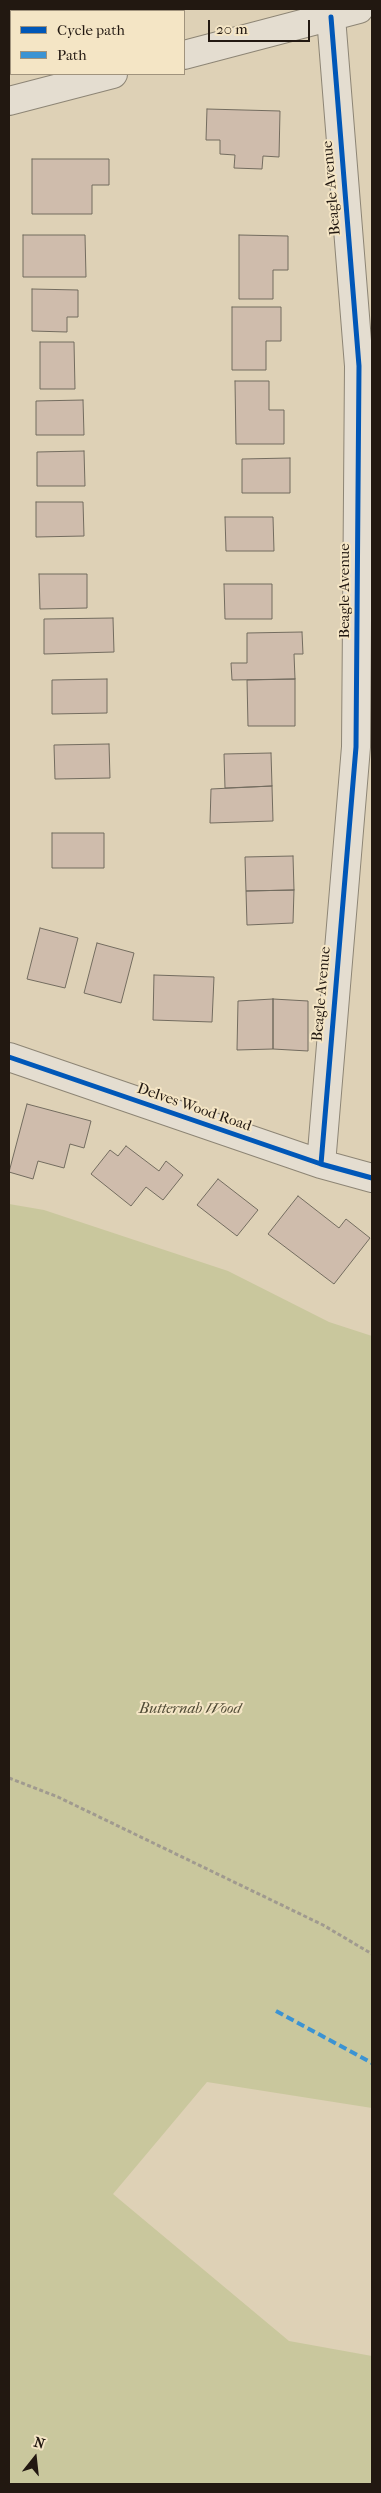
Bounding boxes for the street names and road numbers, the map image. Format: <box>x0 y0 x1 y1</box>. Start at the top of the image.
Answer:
street label: Beagle Avenue <box>319 140 345 236</box>
street label: Beagle Avenue <box>336 543 354 639</box>
street label: Beagle Avenue <box>309 946 335 1042</box>
street label: Delves Wood Road <box>134 1080 254 1136</box>

